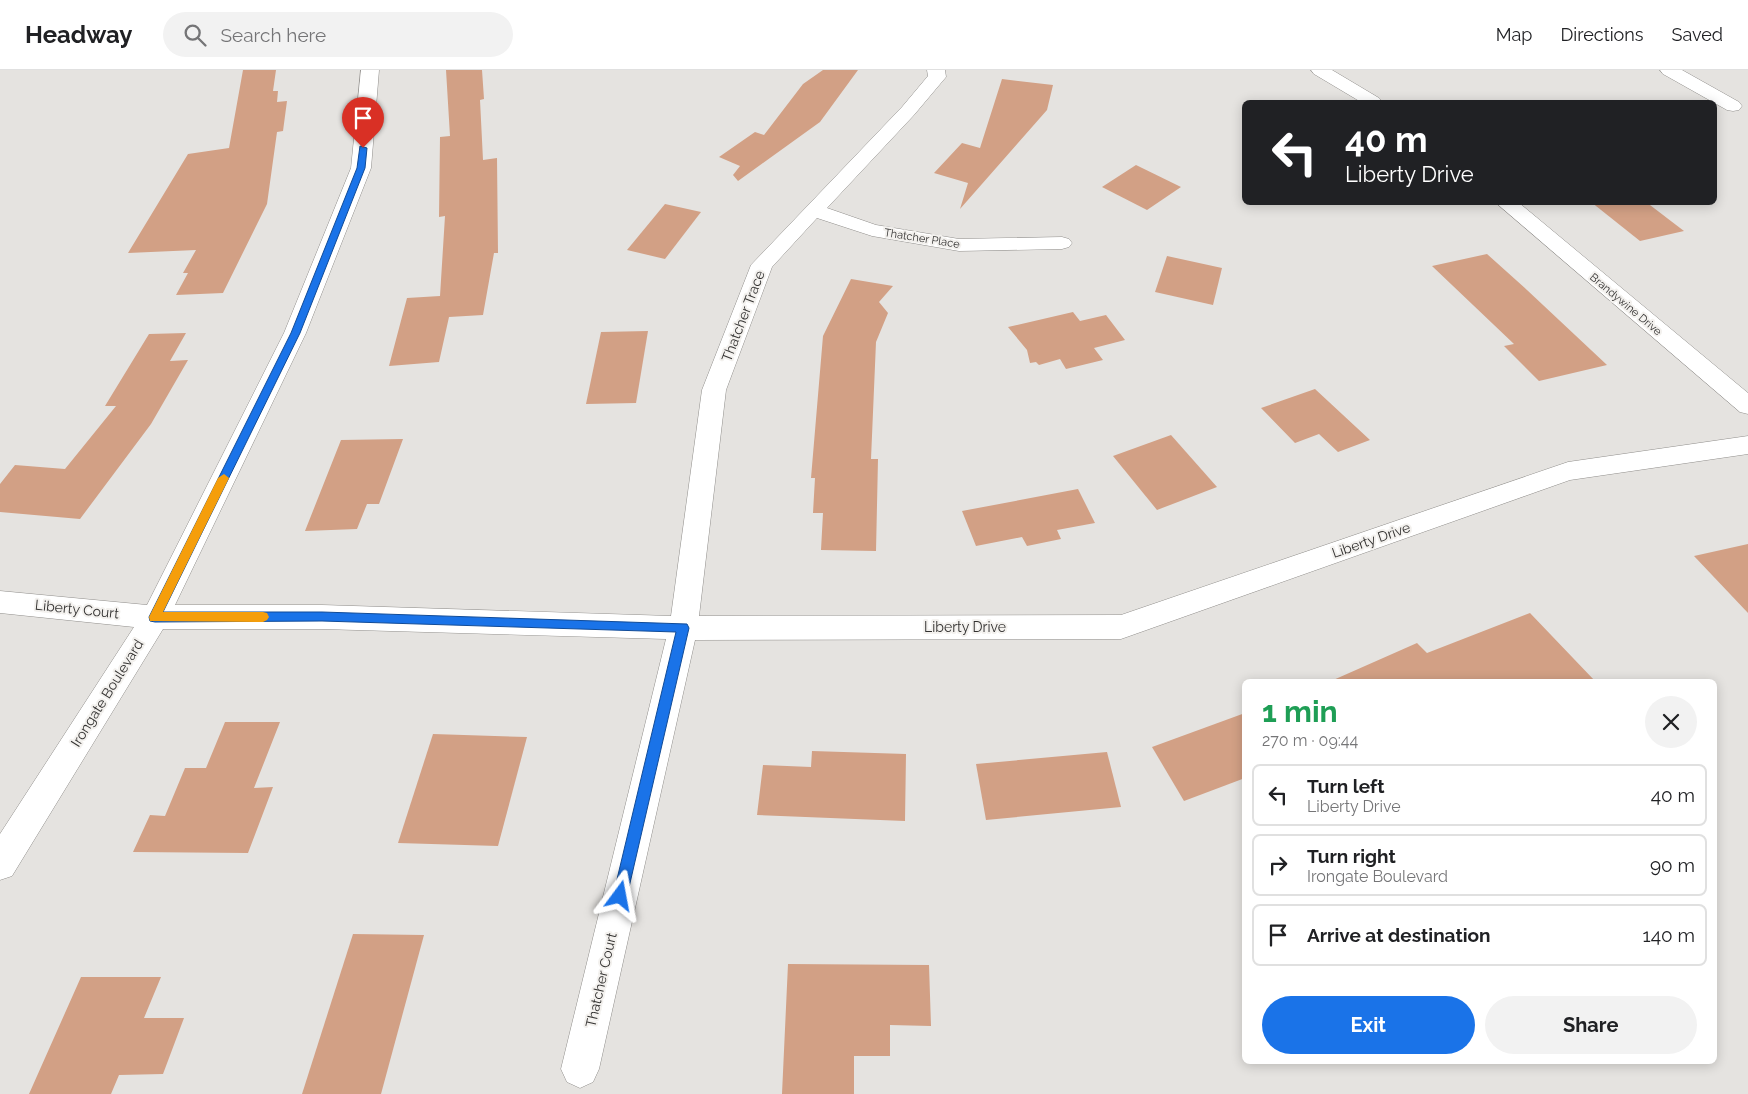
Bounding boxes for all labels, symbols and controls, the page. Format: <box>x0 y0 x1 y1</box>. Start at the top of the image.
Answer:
search box <box>163 12 513 57</box>
text: Headway <box>25 20 133 49</box>
icon: search <box>181 21 209 49</box>
text: Search here <box>221 24 326 46</box>
text: Map <box>1496 24 1532 45</box>
text: Directions <box>1560 24 1644 45</box>
text: Saved <box>1672 24 1723 45</box>
pin <box>342 97 384 148</box>
icon: arrive <box>349 104 377 132</box>
text: 40 m <box>1345 119 1427 160</box>
icon: left <box>1262 120 1327 185</box>
text: Liberty Drive <box>1345 161 1474 187</box>
street label: Thatcher Place <box>883 226 961 251</box>
street label: Thatcher Trace <box>718 268 768 364</box>
street label: Brandywine Drive <box>1587 271 1665 339</box>
street label: Liberty Drive <box>1330 519 1412 561</box>
street label: Liberty Court <box>34 597 120 621</box>
street label: Liberty Drive <box>924 619 1006 635</box>
street label: Irongate Boulevard <box>68 636 146 750</box>
text: 1 min <box>1262 694 1338 729</box>
button: close <box>1645 696 1697 748</box>
text: 270 m · 09:44 <box>1262 731 1358 750</box>
text: Turn left <box>1307 775 1384 797</box>
icon: left <box>1264 781 1292 809</box>
text: 40 m <box>1651 784 1695 806</box>
text: Liberty Drive <box>1307 797 1401 816</box>
text: Turn right <box>1307 845 1396 867</box>
icon: right <box>1264 851 1292 879</box>
text: 90 m <box>1650 854 1695 876</box>
text: Irongate Boulevard <box>1307 867 1448 886</box>
position arrow <box>593 869 645 921</box>
icon: arrive <box>1264 921 1292 949</box>
text: Arrive at destination <box>1307 924 1491 946</box>
text: 140 m <box>1643 924 1695 946</box>
street label: Thatcher Court <box>582 931 620 1029</box>
button: Exit <box>1262 996 1475 1054</box>
button: Share <box>1485 996 1697 1054</box>

